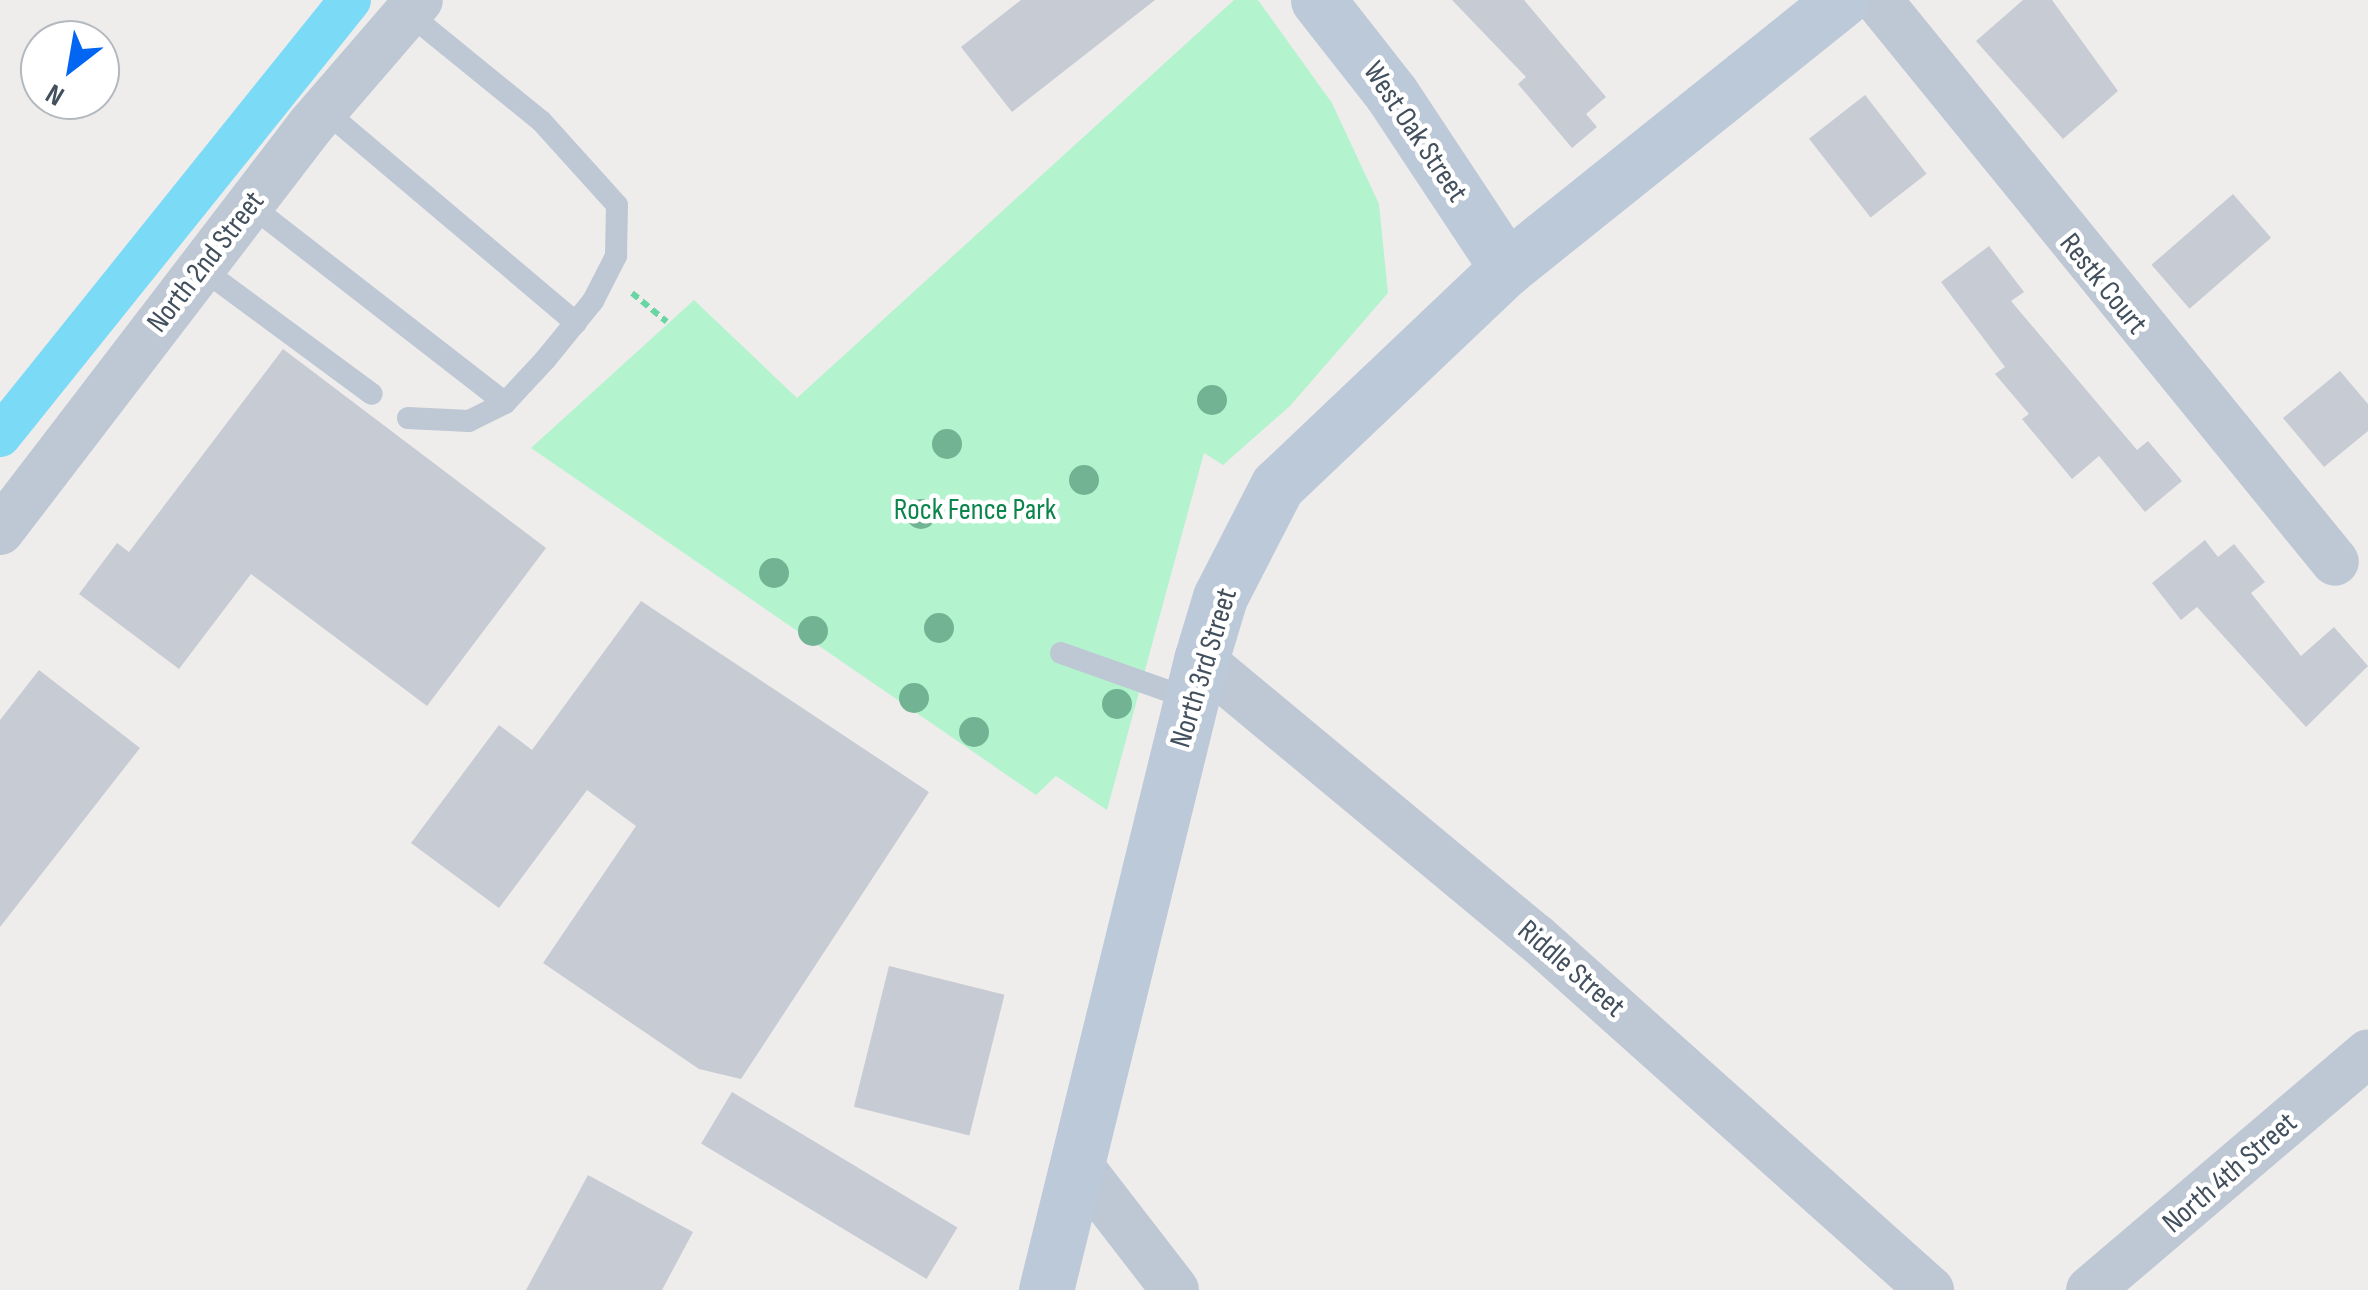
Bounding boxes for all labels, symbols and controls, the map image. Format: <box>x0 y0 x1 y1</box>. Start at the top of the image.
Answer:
north arrow <box>20 20 120 120</box>
street label: West Oak Street <box>1355 55 1475 209</box>
text: N <box>40 76 70 112</box>
street label: North 2nd Street <box>140 184 272 340</box>
street label: Restk Court <box>2052 226 2154 342</box>
park label: Rock Fence Park <box>894 492 1056 528</box>
street label: North 3rd Street <box>1163 584 1245 752</box>
street label: Riddle Street <box>1510 913 1632 1025</box>
street label: North 4th Street <box>2156 1105 2304 1241</box>

